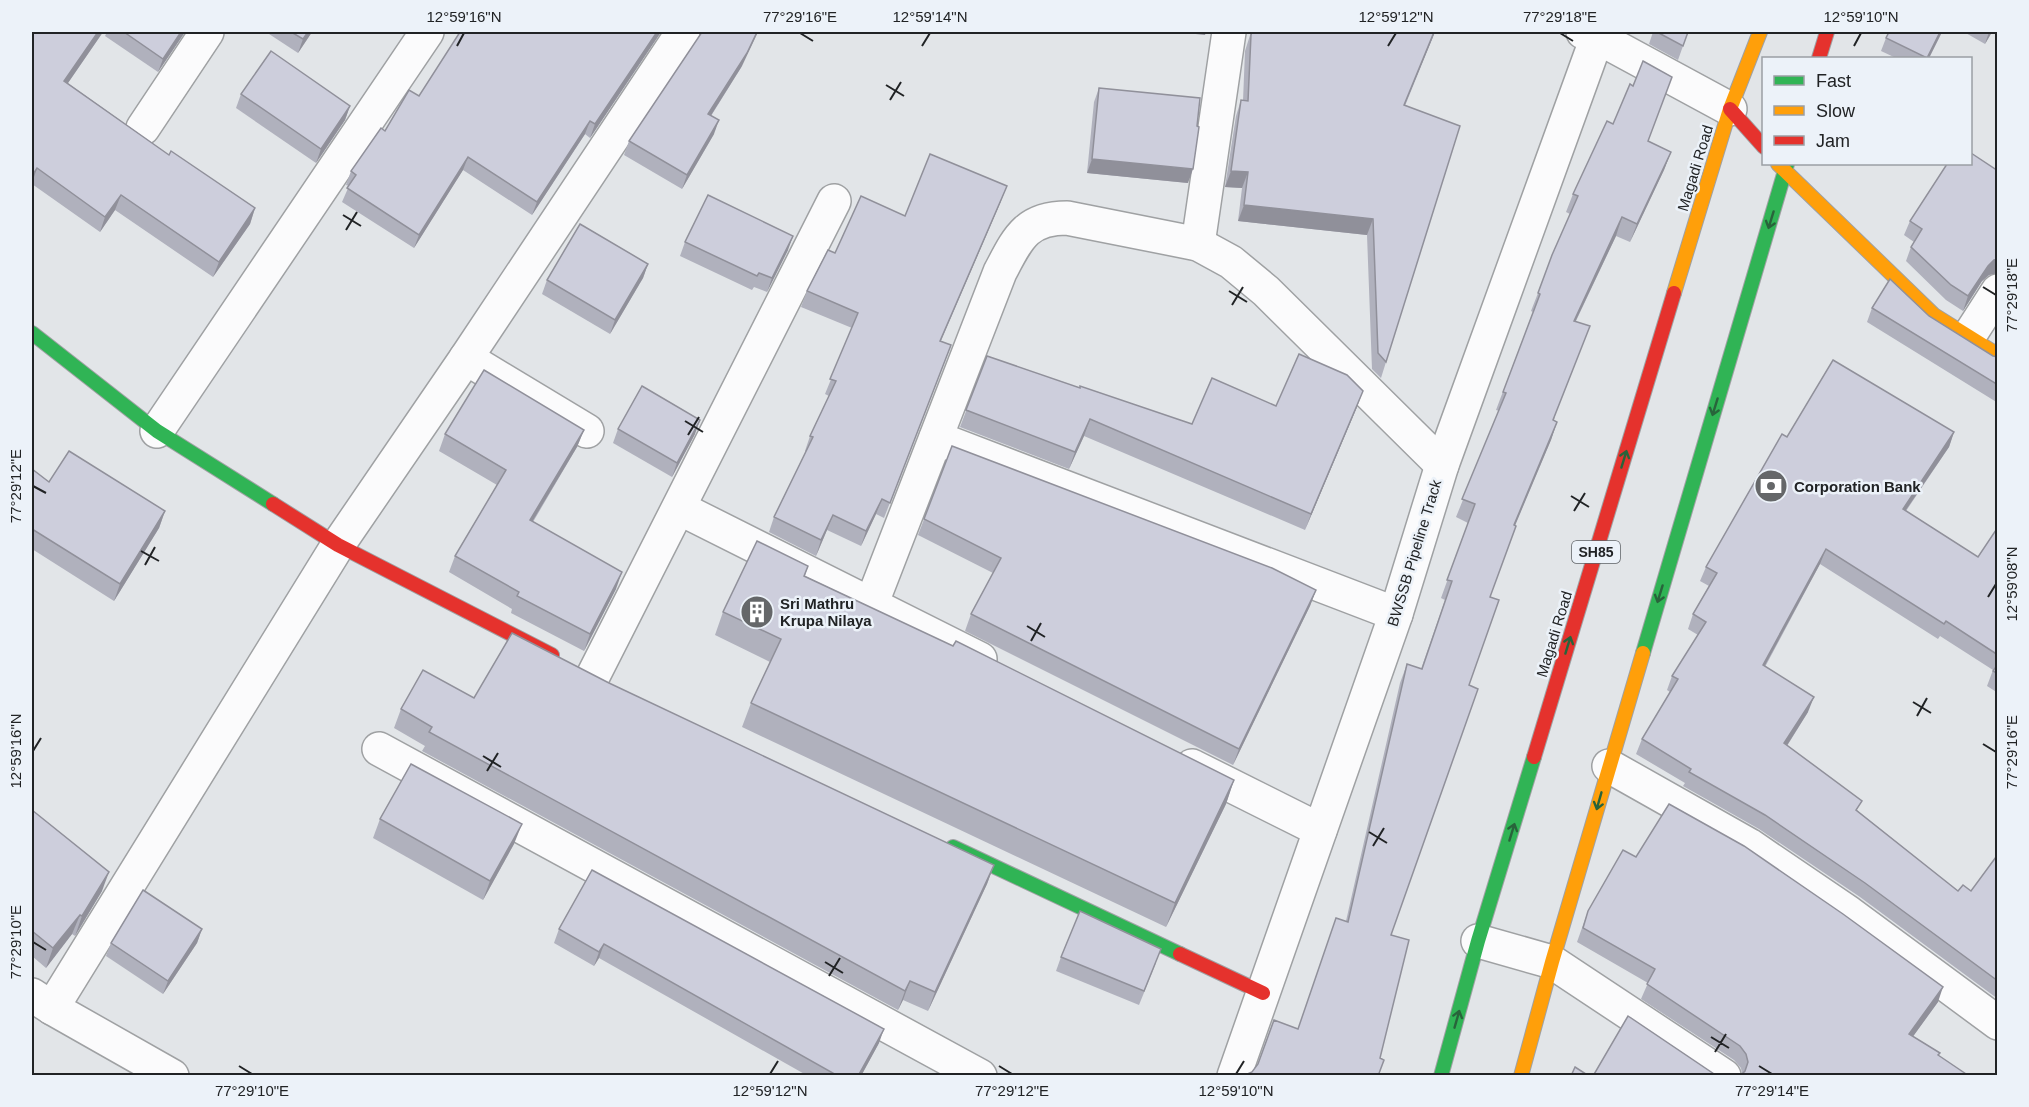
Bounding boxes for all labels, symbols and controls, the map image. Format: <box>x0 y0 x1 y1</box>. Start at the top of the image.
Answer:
text: 12°59'16"N <box>426 8 502 25</box>
text: 77°29'16"E <box>763 8 837 25</box>
text: 12°59'14"N <box>892 8 968 25</box>
text: 12°59'12"N <box>1358 8 1434 25</box>
text: 77°29'18"E <box>1523 8 1597 25</box>
text: 12°59'10"N <box>1823 8 1899 25</box>
legend <box>1762 57 1972 165</box>
text: Fast <box>1816 71 1851 91</box>
text: Slow <box>1816 101 1856 121</box>
street label: Magadi Road <box>1674 123 1716 213</box>
text: Jam <box>1816 131 1850 151</box>
one-way arrow <box>1765 210 1776 229</box>
text: 77°29'18"E <box>2003 258 2020 332</box>
one-way arrow <box>1709 397 1720 416</box>
text: 77°29'12"E <box>7 449 24 523</box>
one-way arrow <box>1620 450 1631 469</box>
bank icon: Corporation Bank <box>1753 468 1789 504</box>
street label: BWSSB Pipeline Track <box>1384 477 1445 628</box>
place label: Corporation Bank <box>1794 478 1921 495</box>
road number: SH85 <box>1572 541 1620 563</box>
text: 12°59'08"N <box>2003 546 2020 622</box>
one-way arrow <box>1654 584 1665 603</box>
street label: Magadi Road <box>1533 589 1575 679</box>
building icon: Sri Mathru Krupa Nilaya <box>739 594 775 630</box>
place label: Sri Mathru Krupa Nilaya <box>780 595 872 629</box>
one-way arrow <box>1563 636 1574 655</box>
text: 12°59'16"N <box>7 713 24 789</box>
text: 77°29'16"E <box>2003 715 2020 789</box>
one-way arrow <box>1593 791 1604 810</box>
one-way arrow <box>1507 823 1518 842</box>
text: 77°29'10"E <box>7 905 24 979</box>
one-way arrow <box>1451 1010 1463 1029</box>
text: 77°29'10"E <box>215 1082 289 1099</box>
text: 12°59'12"N <box>732 1082 808 1099</box>
text: 77°29'12"E <box>975 1082 1049 1099</box>
text: 12°59'10"N <box>1198 1082 1274 1099</box>
text: 77°29'14"E <box>1735 1082 1809 1099</box>

